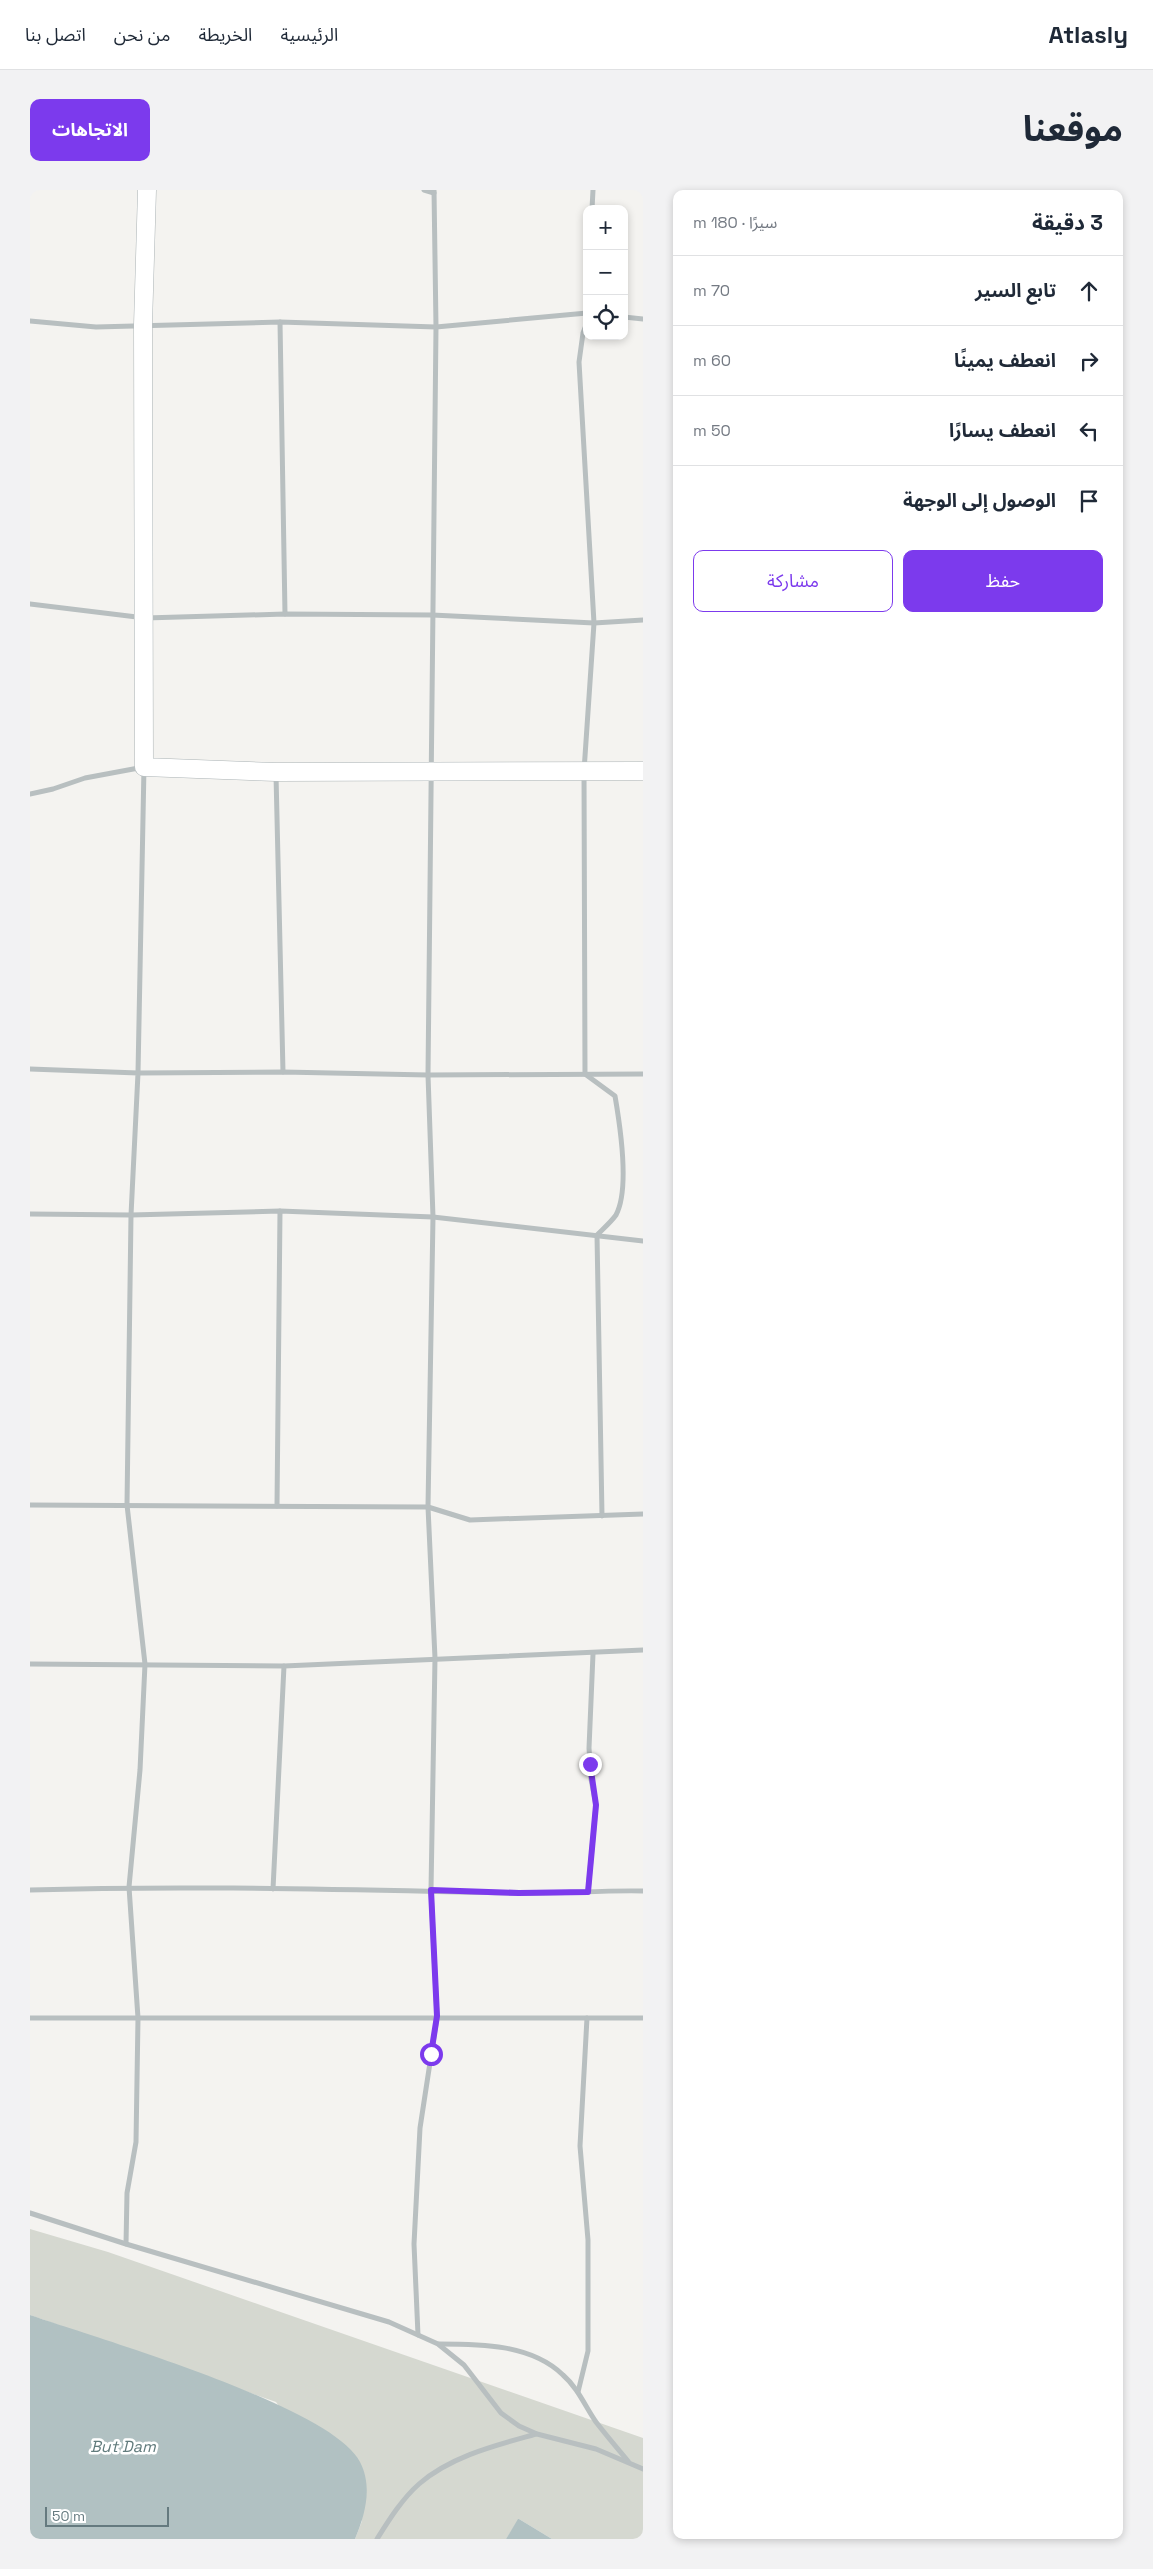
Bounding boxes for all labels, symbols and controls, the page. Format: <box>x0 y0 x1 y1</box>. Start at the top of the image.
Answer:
text: Atlasly <box>1049 19 1128 50</box>
text: اتصل بنا <box>25 23 86 46</box>
text: من نحن <box>114 23 170 46</box>
text: الخريطة <box>198 23 252 46</box>
text: الرئيسية <box>280 23 338 46</box>
button: الاتجاهات <box>30 99 150 161</box>
text: موقعنا <box>1023 107 1123 151</box>
map controls <box>583 205 628 340</box>
button: + <box>583 205 628 250</box>
text: 3 دقيقة <box>1032 209 1103 236</box>
text: سيرًا · 180 m <box>693 212 777 233</box>
button: − <box>583 250 628 295</box>
icon: ahead <box>1075 277 1103 305</box>
text: تابع السير <box>975 278 1056 303</box>
text: 70 m <box>693 280 730 301</box>
button: locate <box>583 295 628 340</box>
icon: right <box>1075 347 1103 375</box>
text: انعطف يمينًا <box>954 348 1056 373</box>
text: 60 m <box>693 350 731 371</box>
icon: left <box>1075 417 1103 445</box>
text: انعطف يسارًا <box>949 418 1056 443</box>
text: 50 m <box>693 420 731 441</box>
icon: arrive <box>1075 487 1103 515</box>
text: الوصول إلى الوجهة <box>903 488 1056 513</box>
button: مشاركة <box>693 550 893 612</box>
button: حفظ <box>903 550 1103 612</box>
route end <box>579 1753 602 1776</box>
route start <box>420 2043 443 2066</box>
water label: But Dam <box>90 2436 157 2457</box>
scale bar <box>45 2504 169 2527</box>
text: 50 m <box>52 2507 85 2525</box>

